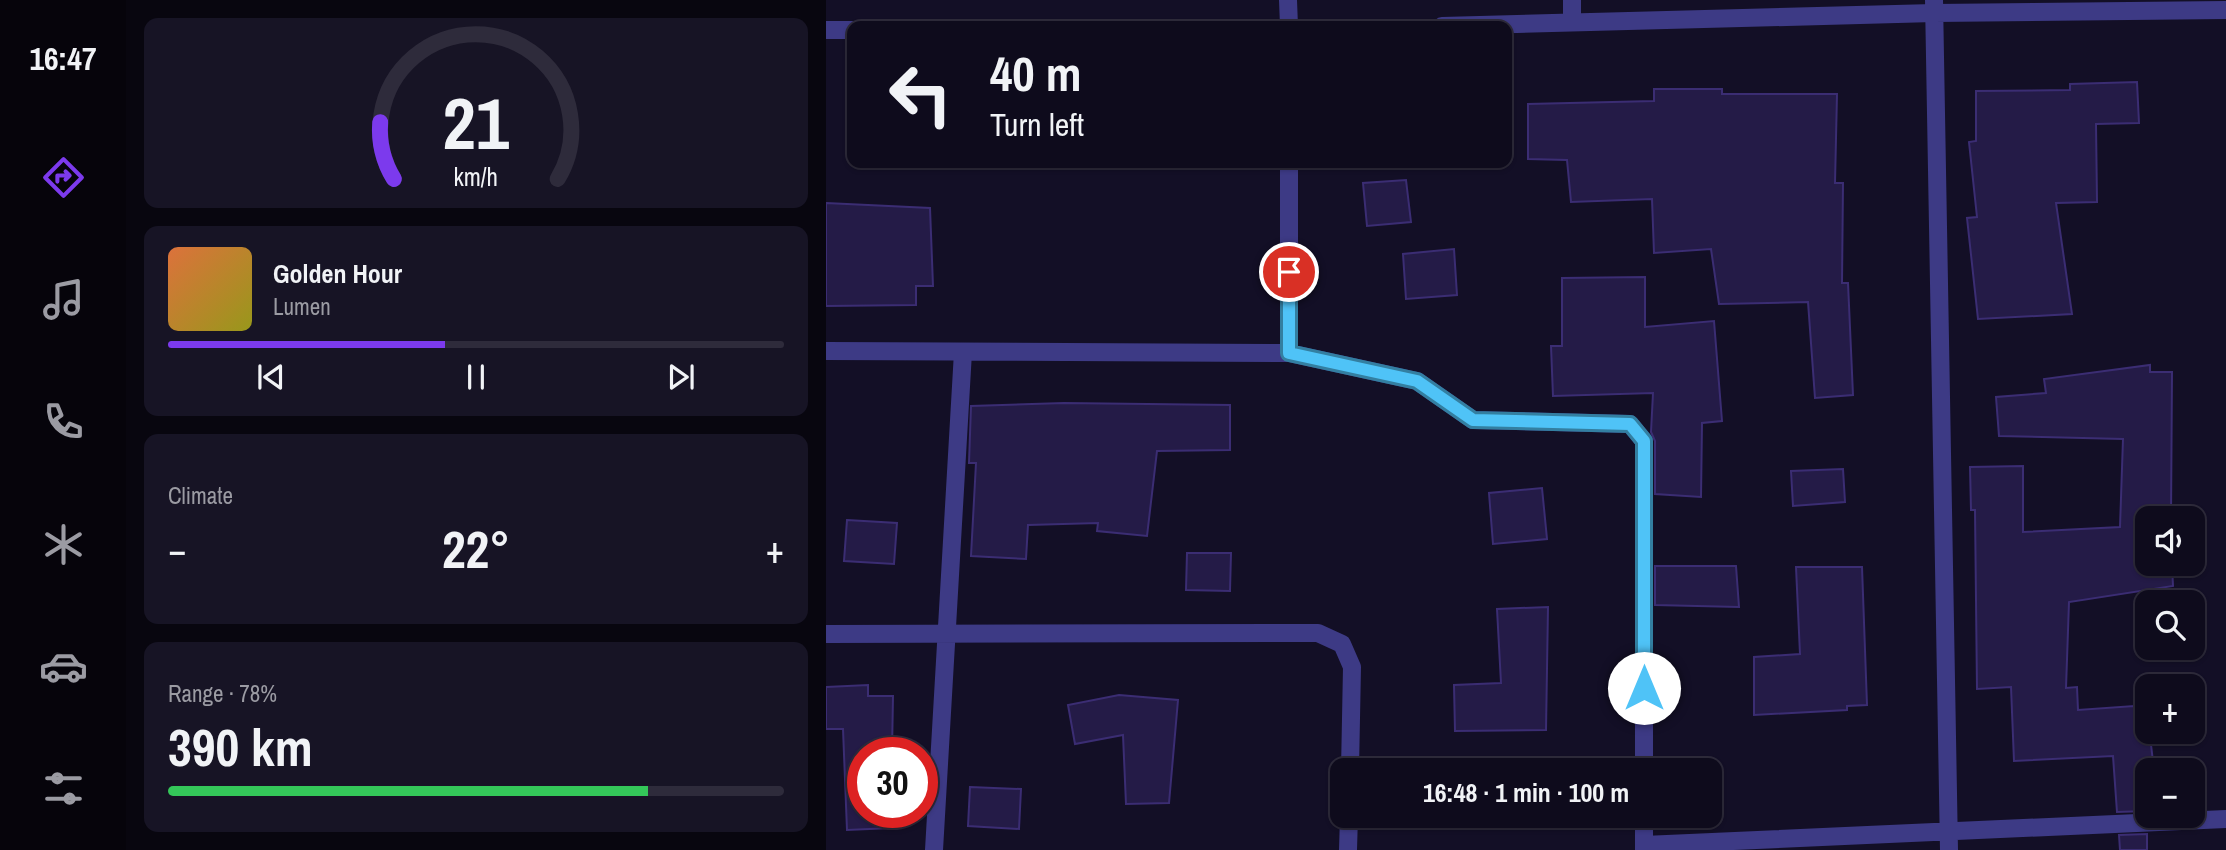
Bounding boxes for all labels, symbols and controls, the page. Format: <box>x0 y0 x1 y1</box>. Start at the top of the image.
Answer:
text: 16:47 <box>29 37 97 80</box>
text: 40 m <box>990 40 1082 106</box>
icon: left <box>875 49 966 140</box>
text: 21 <box>443 74 510 172</box>
text: Turn left <box>990 103 1084 146</box>
icon: directions <box>39 153 88 202</box>
text: km/h <box>454 160 498 194</box>
pin <box>1259 242 1319 302</box>
icon: arrive <box>1270 253 1308 291</box>
text: Golden Hour <box>273 256 402 291</box>
icon: music <box>39 275 88 324</box>
text: Lumen <box>273 291 331 322</box>
icon: previous <box>252 358 290 396</box>
icon: pause <box>457 358 495 396</box>
icon: next <box>662 358 700 396</box>
icon: phone <box>39 397 88 446</box>
text: Climate <box>168 480 233 511</box>
map controls <box>2135 506 2205 828</box>
button: sound <box>2135 506 2205 576</box>
text: 22° <box>442 514 510 584</box>
icon: climate <box>39 520 88 569</box>
text: − <box>168 524 186 575</box>
text: + <box>766 524 784 575</box>
button: search <box>2135 590 2205 660</box>
icon: car <box>39 642 88 691</box>
position arrow <box>1607 651 1681 725</box>
button: + <box>2135 674 2205 744</box>
text: Range · 78% <box>168 678 277 709</box>
text: 390 km <box>168 712 313 782</box>
speed limit sign: 30 <box>847 737 938 828</box>
button: − <box>2135 758 2205 828</box>
icon: filters <box>39 764 88 813</box>
text: 16:48 · 1 min · 100 m <box>1423 775 1629 810</box>

